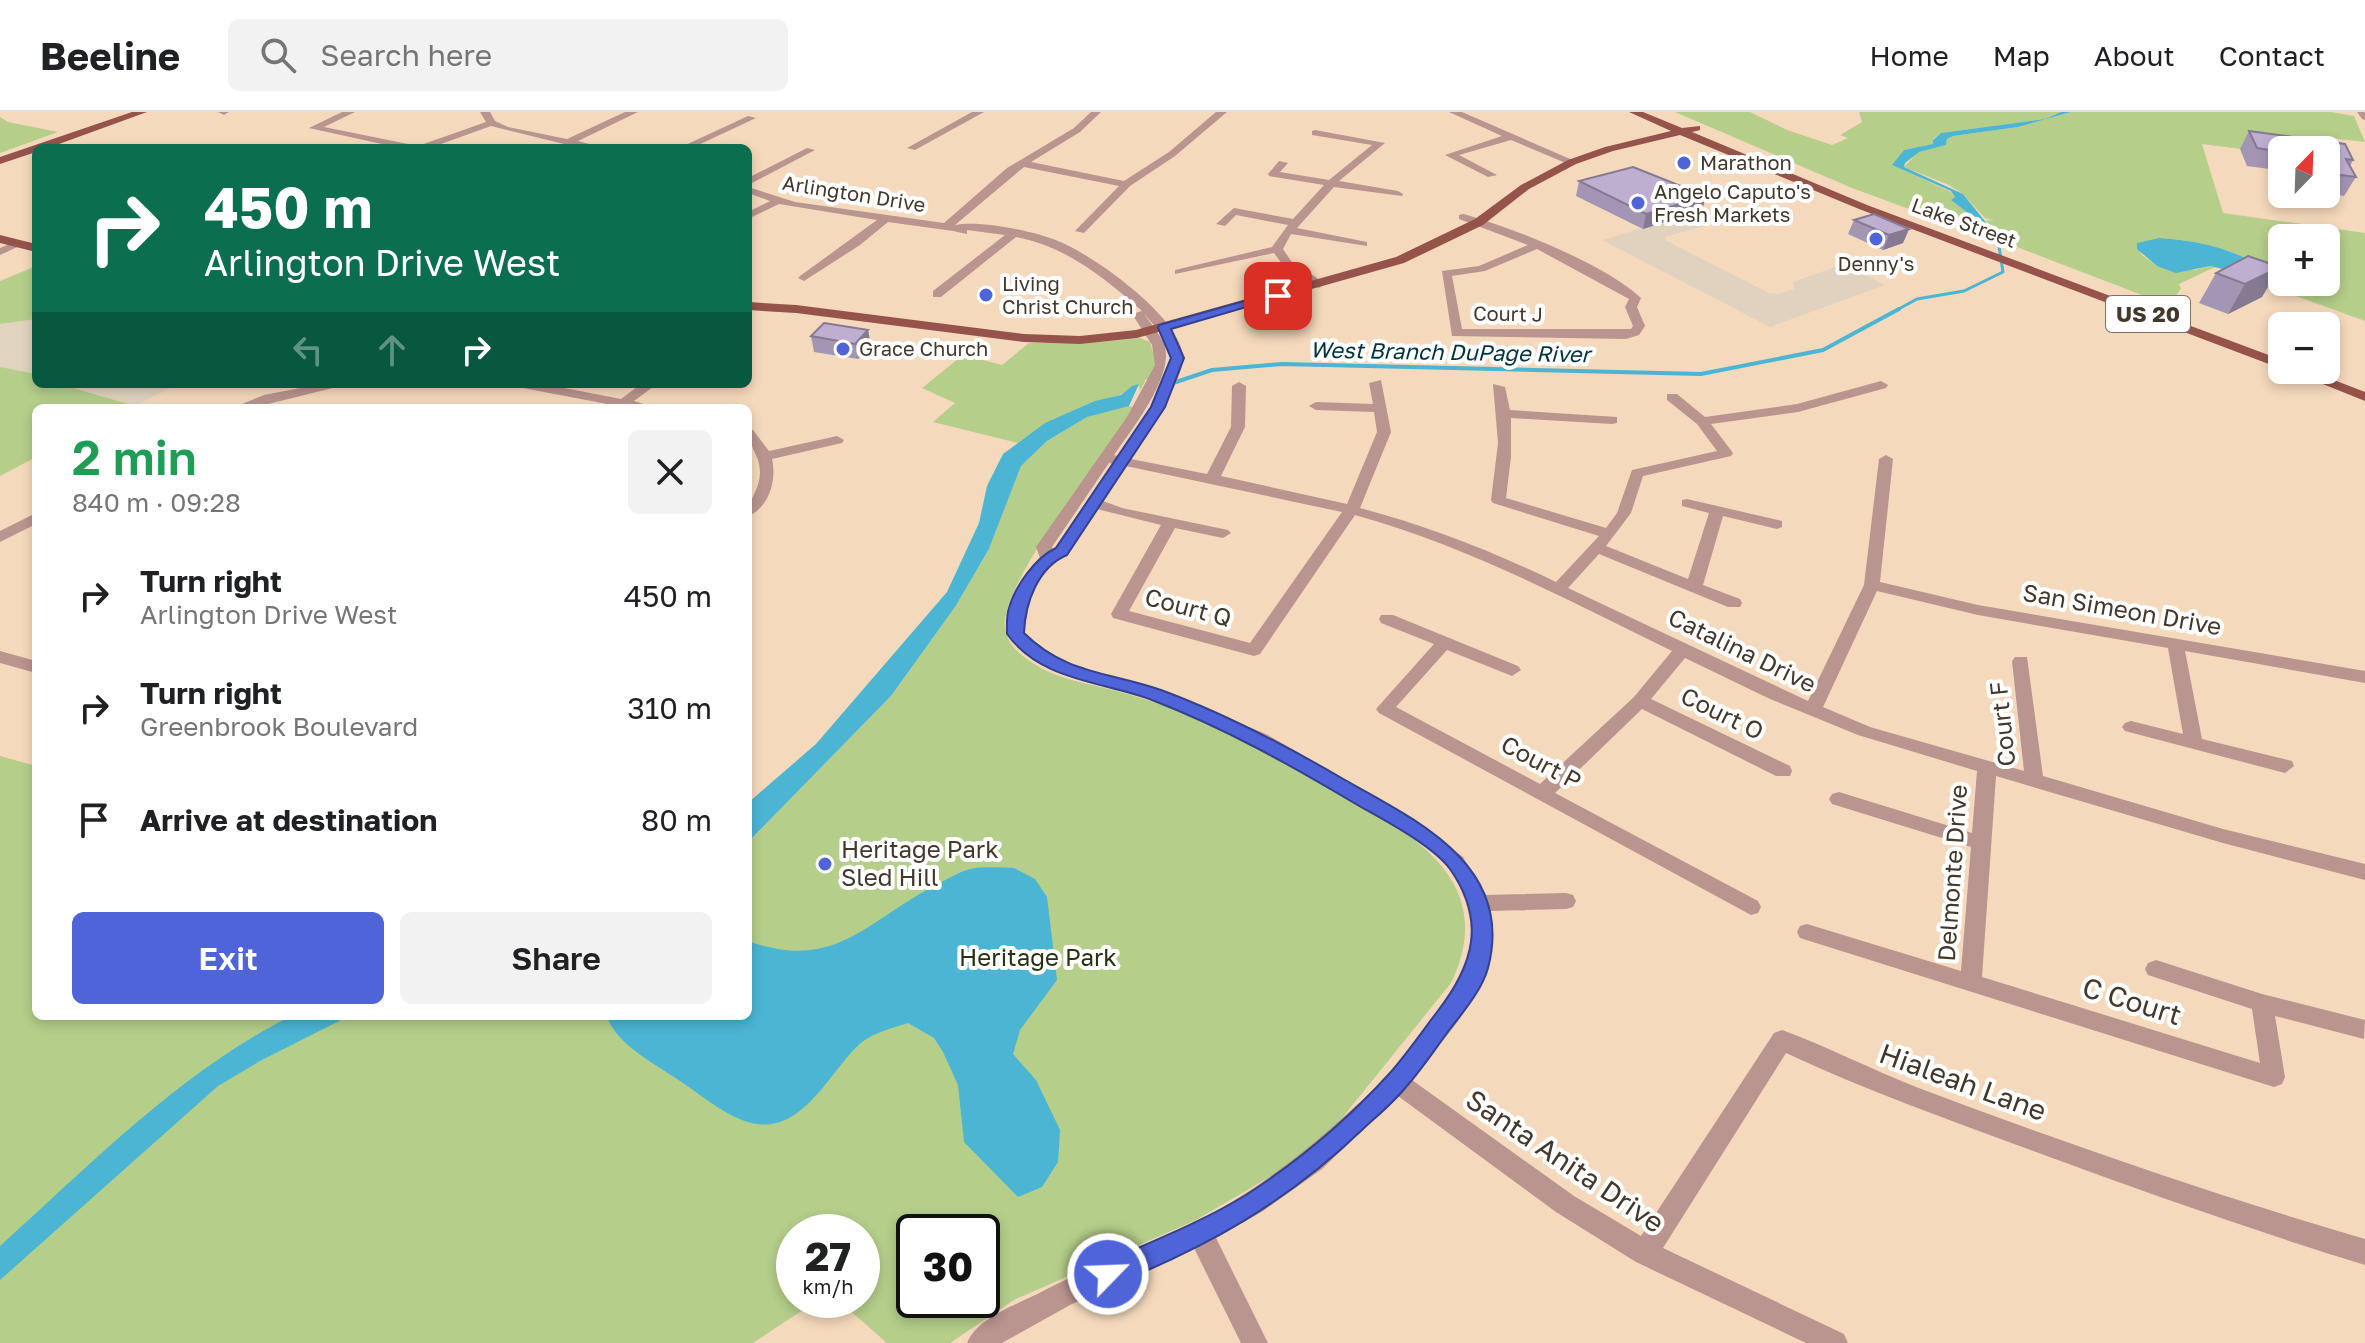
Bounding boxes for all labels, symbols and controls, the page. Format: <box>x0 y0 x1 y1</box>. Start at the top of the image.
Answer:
search box <box>228 19 788 91</box>
text: Beeline <box>40 33 180 78</box>
icon: search <box>256 33 300 77</box>
text: Search here <box>320 37 492 73</box>
text: Home <box>1870 39 1949 72</box>
text: Map <box>1993 39 2050 72</box>
text: About <box>2094 39 2175 72</box>
text: Contact <box>2219 39 2325 72</box>
north arrow <box>2268 136 2340 208</box>
map controls <box>2268 136 2340 384</box>
place label: Marathon <box>1700 150 1792 174</box>
marker: Marathon <box>1675 154 1693 172</box>
street label: Arlington Drive <box>781 170 927 216</box>
text: 450 m <box>204 173 373 240</box>
icon: right <box>72 176 176 280</box>
place label: Angelo Caputo's Fresh Markets <box>1654 179 1811 226</box>
street label: Lake Street <box>1909 192 2020 252</box>
marker: Angelo Caputo's Fresh Markets <box>1629 194 1647 212</box>
button: + <box>2268 224 2340 296</box>
marker: Denny's <box>1867 230 1885 248</box>
text: Arlington Drive West <box>204 241 560 284</box>
place label: Denny's <box>1838 251 1914 275</box>
pin <box>1244 262 1312 330</box>
place label: Living Christ Church <box>1002 271 1133 318</box>
icon: arrive <box>1256 274 1300 318</box>
marker: Living Christ Church <box>977 286 995 304</box>
road number: US 20 <box>2106 296 2190 332</box>
street label: Court J <box>1473 300 1543 326</box>
button: − <box>2268 312 2340 384</box>
icon: left <box>286 328 330 372</box>
icon: ahead <box>370 328 414 372</box>
icon: right <box>454 328 498 372</box>
place label: Grace Church <box>859 336 988 360</box>
water label: West Branch DuPage River <box>1310 336 1594 368</box>
marker: Grace Church <box>834 340 852 358</box>
text: 2 min <box>72 428 197 486</box>
button: close <box>628 430 712 514</box>
text: 840 m · 09:28 <box>72 487 241 518</box>
text: Turn right <box>140 563 282 599</box>
icon: right <box>72 574 116 618</box>
street label: San Simeon Drive <box>2021 577 2224 640</box>
text: 450 m <box>624 578 712 614</box>
street label: Court Q <box>1142 581 1235 632</box>
text: Arlington Drive West <box>140 599 397 630</box>
street label: Catalina Drive <box>1664 601 1821 698</box>
text: Turn right <box>140 675 282 711</box>
street label: Court O <box>1677 680 1769 745</box>
street label: Court F <box>1983 680 2020 768</box>
icon: right <box>72 686 116 730</box>
text: 310 m <box>627 690 712 726</box>
text: Greenbrook Boulevard <box>140 711 418 742</box>
street label: Court P <box>1497 729 1587 795</box>
street label: Delmonte Drive <box>1931 783 1972 962</box>
icon: arrive <box>72 798 116 842</box>
text: Arrive at destination <box>140 802 437 838</box>
text: 80 m <box>641 802 712 838</box>
place label: Heritage Park Sled Hill <box>841 834 999 891</box>
marker: Heritage Park Sled Hill <box>816 855 834 873</box>
button: Exit <box>72 912 384 1004</box>
button: Share <box>400 912 712 1004</box>
park label: Heritage Park <box>959 942 1117 971</box>
street label: C Court <box>2079 970 2186 1031</box>
street label: Hialeah Lane <box>1875 1036 2051 1127</box>
street label: Santa Anita Drive <box>1460 1082 1671 1239</box>
speed limit sign: 30 <box>896 1214 1000 1318</box>
text: 27 <box>805 1232 851 1280</box>
position arrow <box>1066 1232 1150 1316</box>
text: km/h <box>803 1274 853 1298</box>

